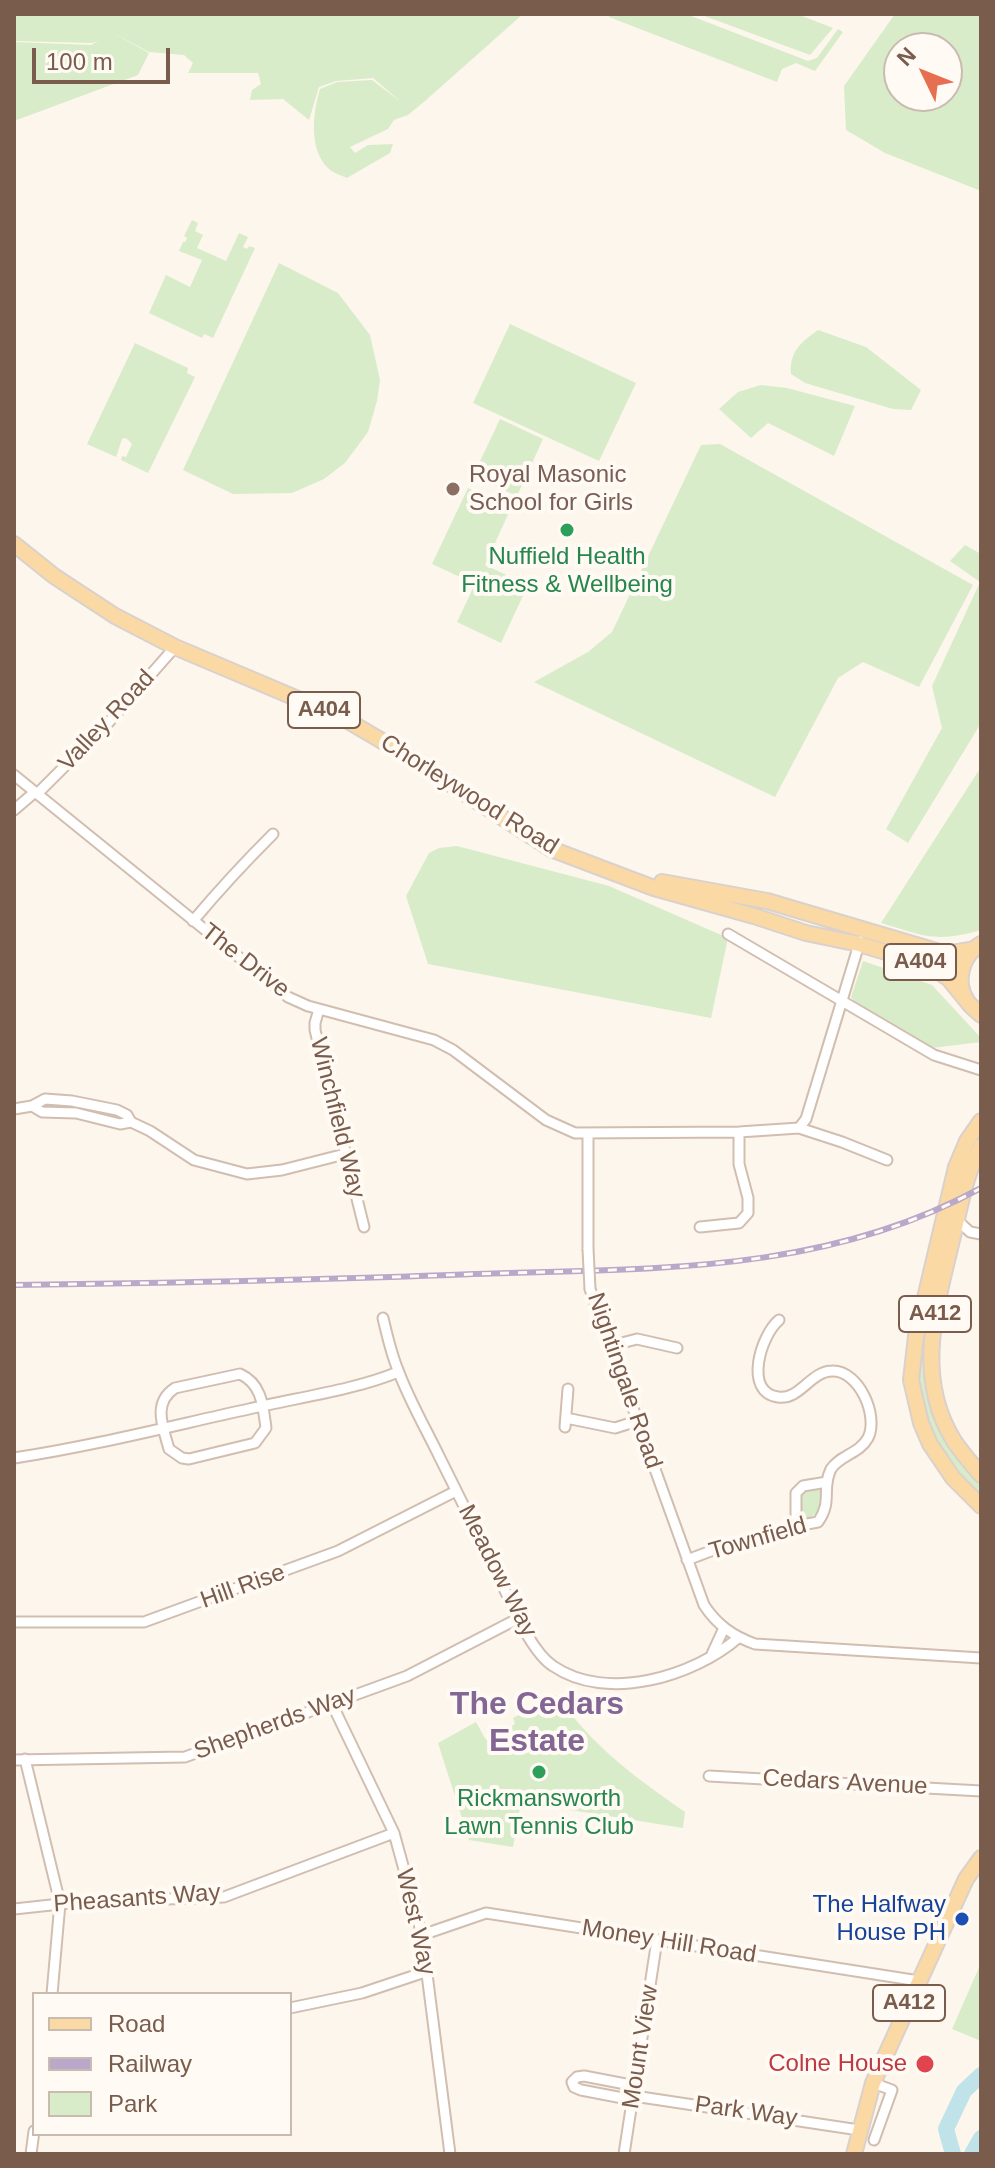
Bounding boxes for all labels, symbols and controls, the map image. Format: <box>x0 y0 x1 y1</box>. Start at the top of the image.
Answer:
scale bar <box>36 32 174 82</box>
north arrow <box>883 32 963 112</box>
text: N <box>892 42 921 71</box>
text: 100 m <box>46 48 113 75</box>
place label: Royal Masonic School for Girls <box>469 461 633 517</box>
marker: Royal Masonic School for Girls <box>444 480 462 498</box>
marker: Nuffield Health Fitness & Wellbeing <box>558 521 576 539</box>
place label: Nuffield Health Fitness & Wellbeing <box>461 543 673 599</box>
street label: Valley Road <box>53 665 161 777</box>
road number: A404 <box>288 692 360 728</box>
street label: Chorleywood Road <box>375 729 563 861</box>
street label: The Drive <box>195 918 295 1004</box>
road number: A404 <box>884 944 956 980</box>
street label: Winchfield Way <box>303 1035 371 1201</box>
street label: Nightingale Road <box>580 1289 668 1473</box>
road number: A412 <box>899 1296 971 1332</box>
street label: Meadow Way <box>451 1500 543 1642</box>
street label: Townfield <box>706 1511 810 1567</box>
street label: Hill Rise <box>197 1558 289 1616</box>
street label: Shepherds Way <box>190 1681 360 1767</box>
district label: The Cedars Estate <box>450 1686 624 1761</box>
marker: Rickmansworth Lawn Tennis Club <box>530 1763 548 1781</box>
street label: Cedars Avenue <box>762 1764 928 1802</box>
place label: Rickmansworth Lawn Tennis Club <box>444 1785 634 1841</box>
street label: West Way <box>389 1866 441 1978</box>
street label: Pheasants Way <box>53 1879 221 1919</box>
place label: The Halfway House PH <box>813 1891 946 1947</box>
marker: The Halfway House PH <box>953 1910 971 1928</box>
street label: Money Hill Road <box>580 1914 758 1970</box>
street label: Mount View <box>617 1983 665 2111</box>
road number: A412 <box>873 1985 945 2021</box>
legend <box>32 1992 292 2136</box>
text: Road <box>108 2010 165 2037</box>
text: Railway <box>108 2050 192 2077</box>
place label: Colne House <box>768 2050 907 2078</box>
marker: Colne House <box>914 2053 936 2075</box>
text: Park <box>108 2090 157 2117</box>
street label: Park Way <box>693 2091 799 2133</box>

